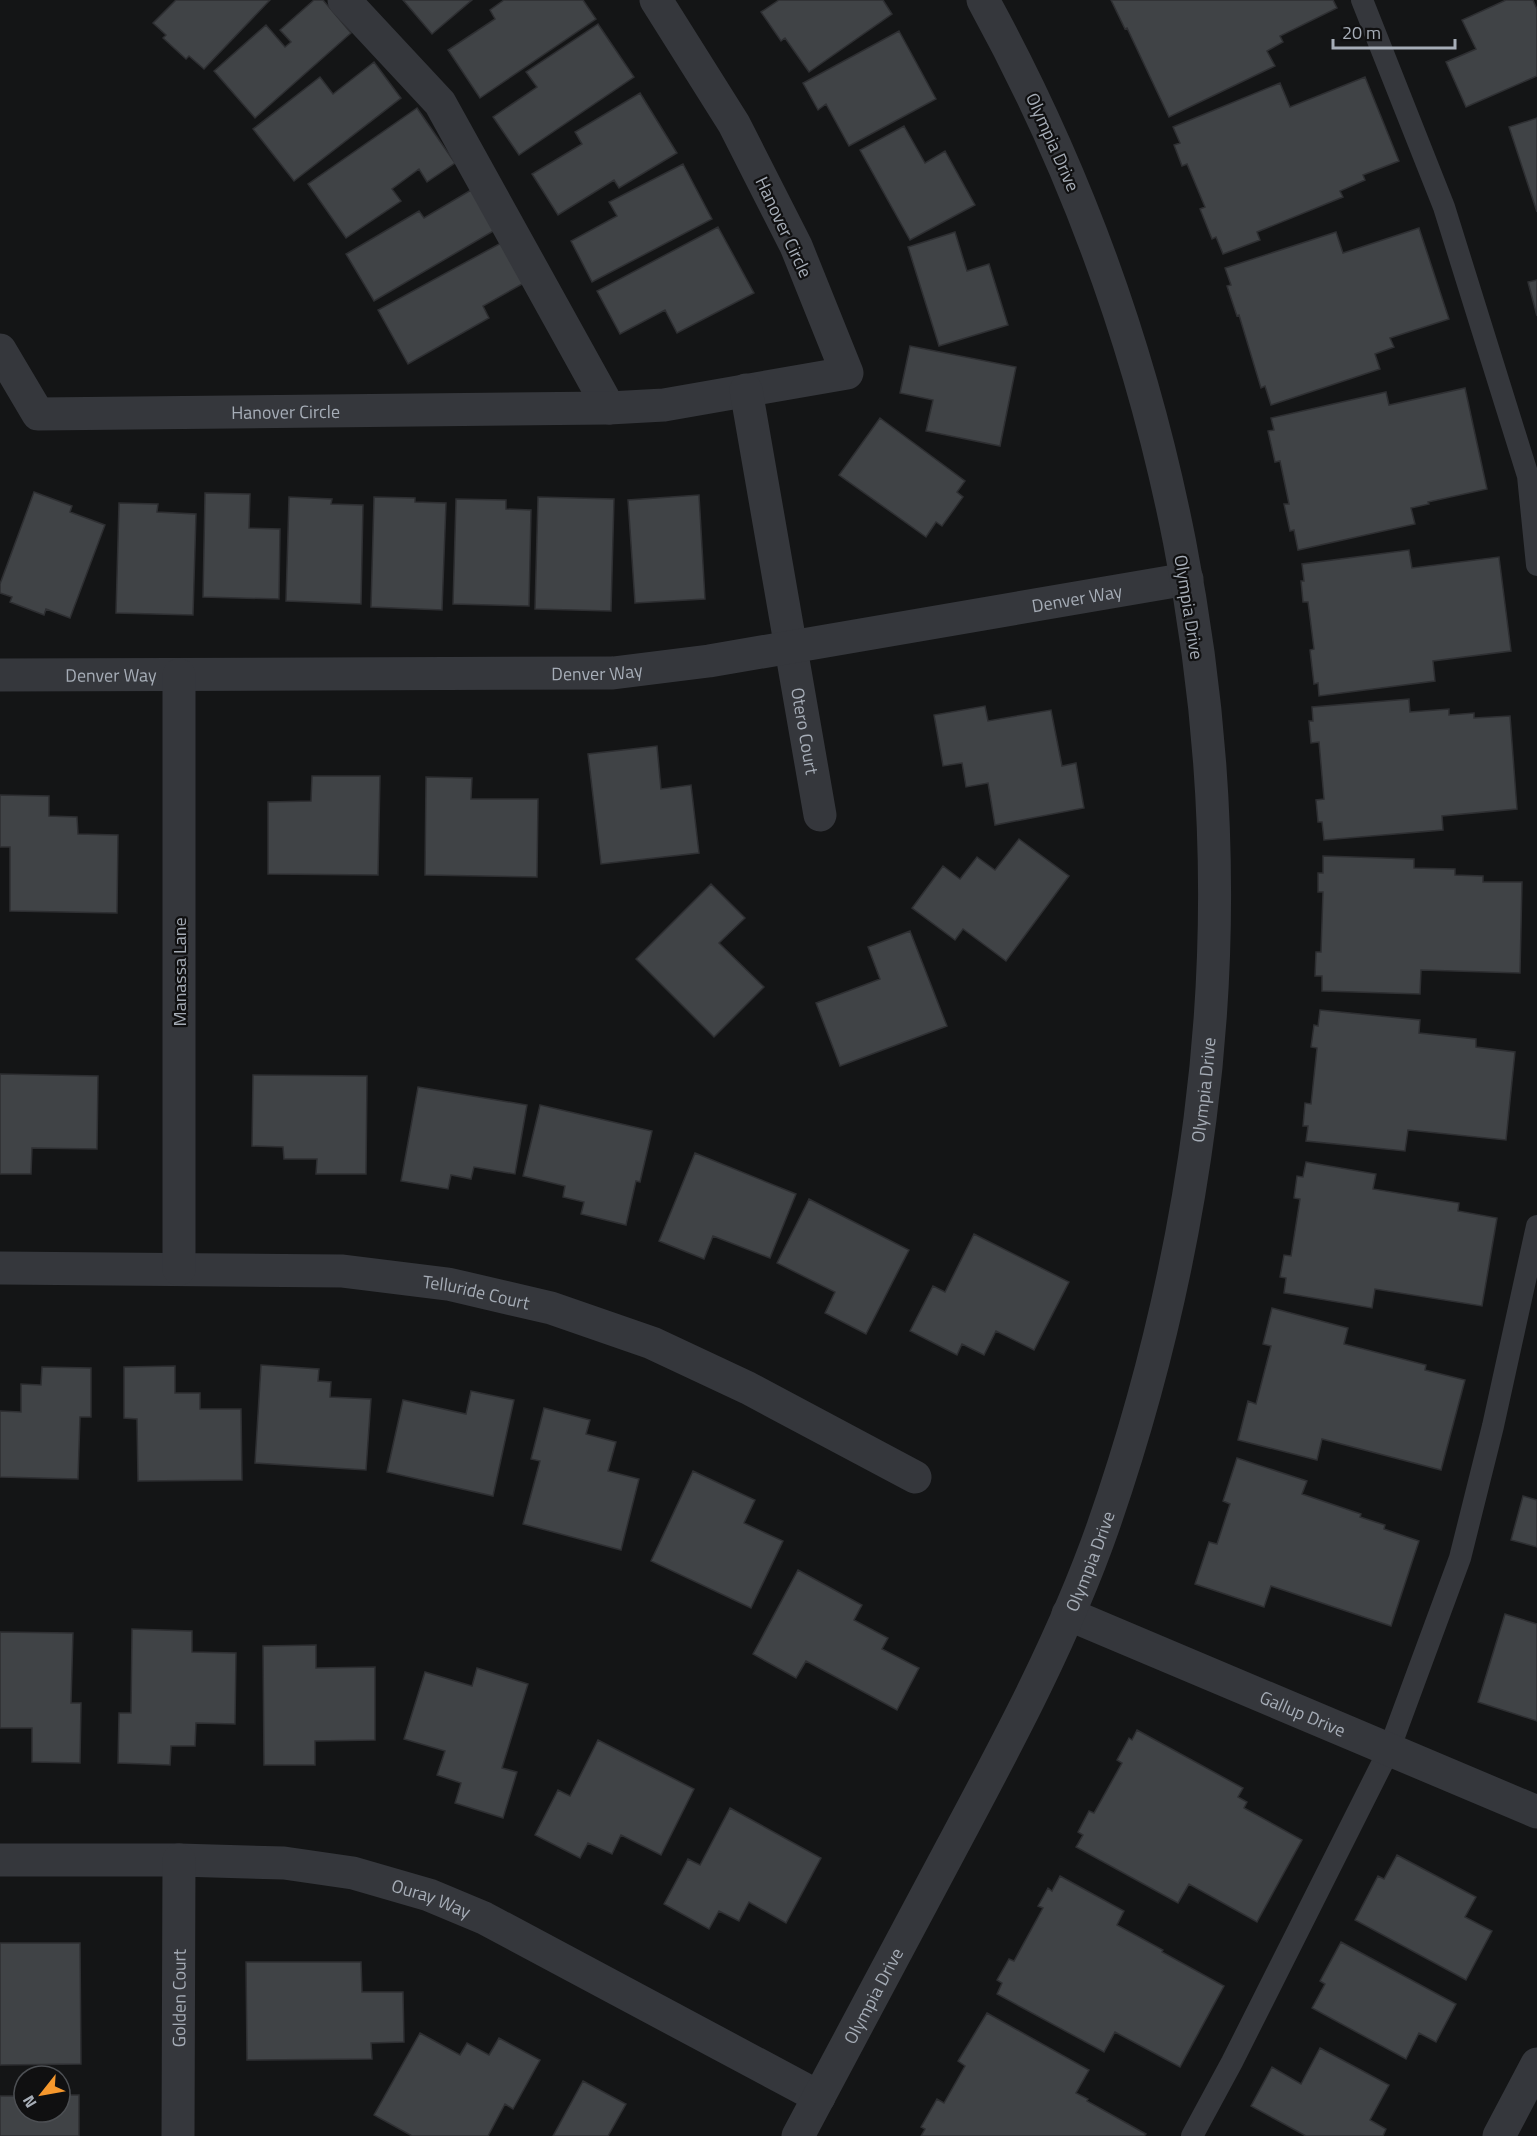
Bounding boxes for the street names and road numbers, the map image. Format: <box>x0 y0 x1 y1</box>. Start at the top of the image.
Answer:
street label: Olympia Drive <box>1019 88 1087 196</box>
street label: Hanover Circle <box>749 172 819 282</box>
street label: Hanover Circle <box>231 397 340 425</box>
street label: Olympia Drive <box>1167 553 1211 661</box>
street label: Denver Way <box>1030 577 1125 619</box>
street label: Denver Way <box>551 656 644 687</box>
street label: Denver Way <box>65 661 157 688</box>
street label: Otero Court <box>784 685 826 777</box>
street label: Manassa Lane <box>166 918 193 1026</box>
street label: Olympia Drive <box>1183 1036 1222 1144</box>
street label: Telluride Court <box>421 1267 533 1316</box>
street label: Olympia Drive <box>1058 1507 1121 1616</box>
street label: Gallup Drive <box>1256 1683 1350 1743</box>
street label: Ouray Way <box>389 1871 475 1925</box>
street label: Olympia Drive <box>836 1943 909 2049</box>
street label: Golden Court <box>165 1948 192 2047</box>

